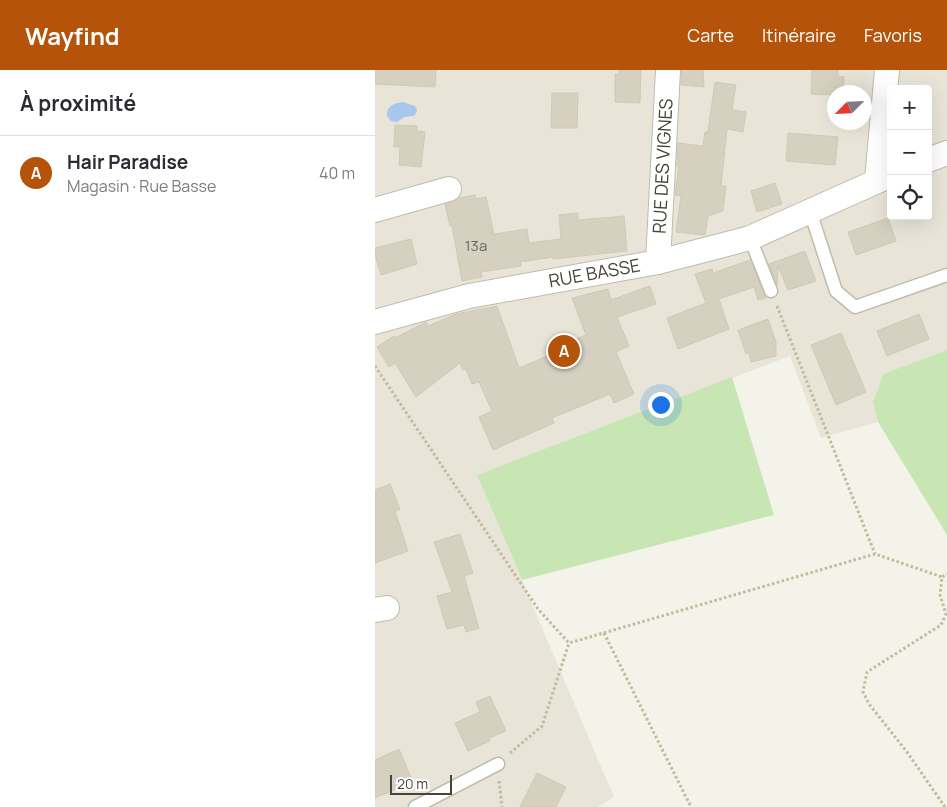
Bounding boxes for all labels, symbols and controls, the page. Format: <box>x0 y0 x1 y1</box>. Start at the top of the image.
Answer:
text: Wayfind <box>25 19 120 52</box>
text: Carte <box>687 23 734 47</box>
text: Itinéraire <box>762 23 836 47</box>
text: Favoris <box>864 23 922 47</box>
north arrow <box>827 85 872 130</box>
map controls <box>887 85 932 220</box>
button: + <box>887 85 932 130</box>
text: À proximité <box>20 89 136 117</box>
street label: RUE DES VIGNES <box>646 98 678 234</box>
button: − <box>887 130 932 175</box>
text: Hair Paradise <box>67 149 188 175</box>
text: A <box>31 162 41 184</box>
text: 40 m <box>319 162 355 184</box>
text: Magasin · Rue Basse <box>67 175 216 197</box>
button: locate <box>887 175 932 220</box>
house number: 13a <box>465 235 487 256</box>
street label: RUE BASSE <box>547 252 642 292</box>
pin: A <box>548 332 580 370</box>
your location <box>648 392 674 418</box>
scale bar <box>390 772 453 795</box>
text: 20 m <box>397 774 428 793</box>

